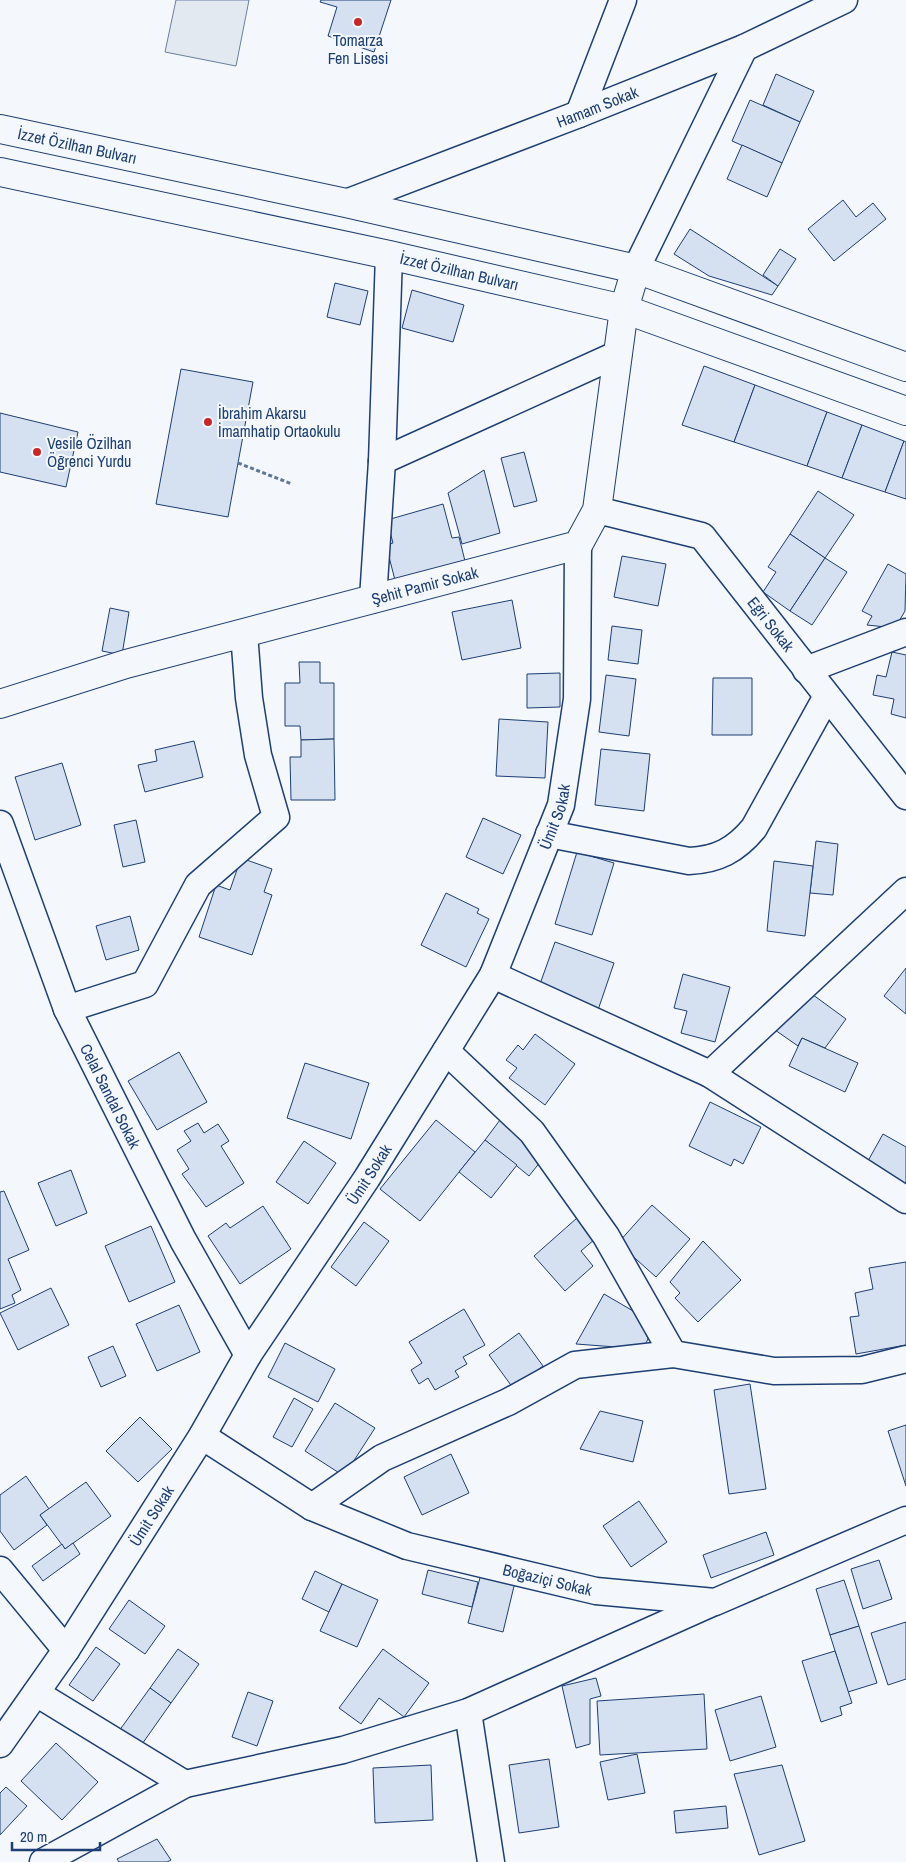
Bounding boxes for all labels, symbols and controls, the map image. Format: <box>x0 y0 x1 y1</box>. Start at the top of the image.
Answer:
marker: Tomarza Fen Lisesi <box>352 16 364 28</box>
place label: Tomarza Fen Lisesi <box>328 29 388 69</box>
street label: Hamam Sokak <box>553 80 642 133</box>
street label: İzzet Özilhan Bulvarı <box>16 122 139 169</box>
street label: İzzet Özilhan Bulvarı <box>398 247 521 295</box>
place label: İbrahim Akarsu İmamhatip Ortaokulu <box>218 402 341 442</box>
marker: İbrahim Akarsu İmamhatip Ortaokulu <box>202 416 214 428</box>
place label: Vesile Özilhan Öğrenci Yurdu <box>47 432 132 472</box>
marker: Vesile Özilhan Öğrenci Yurdu <box>31 446 43 458</box>
street label: Şehit Pamir Sokak <box>369 561 481 610</box>
street label: Eğri Sokak <box>743 592 800 656</box>
street label: Ümit Sokak <box>533 782 575 853</box>
street label: Celal Sandal Sokak <box>75 1040 146 1152</box>
street label: Ümit Sokak <box>341 1139 397 1209</box>
street label: Ümit Sokak <box>124 1481 179 1550</box>
street label: Boğaziçi Sokak <box>501 1558 595 1601</box>
scale bar <box>12 1820 100 1852</box>
text: 20 m <box>20 1826 47 1847</box>

